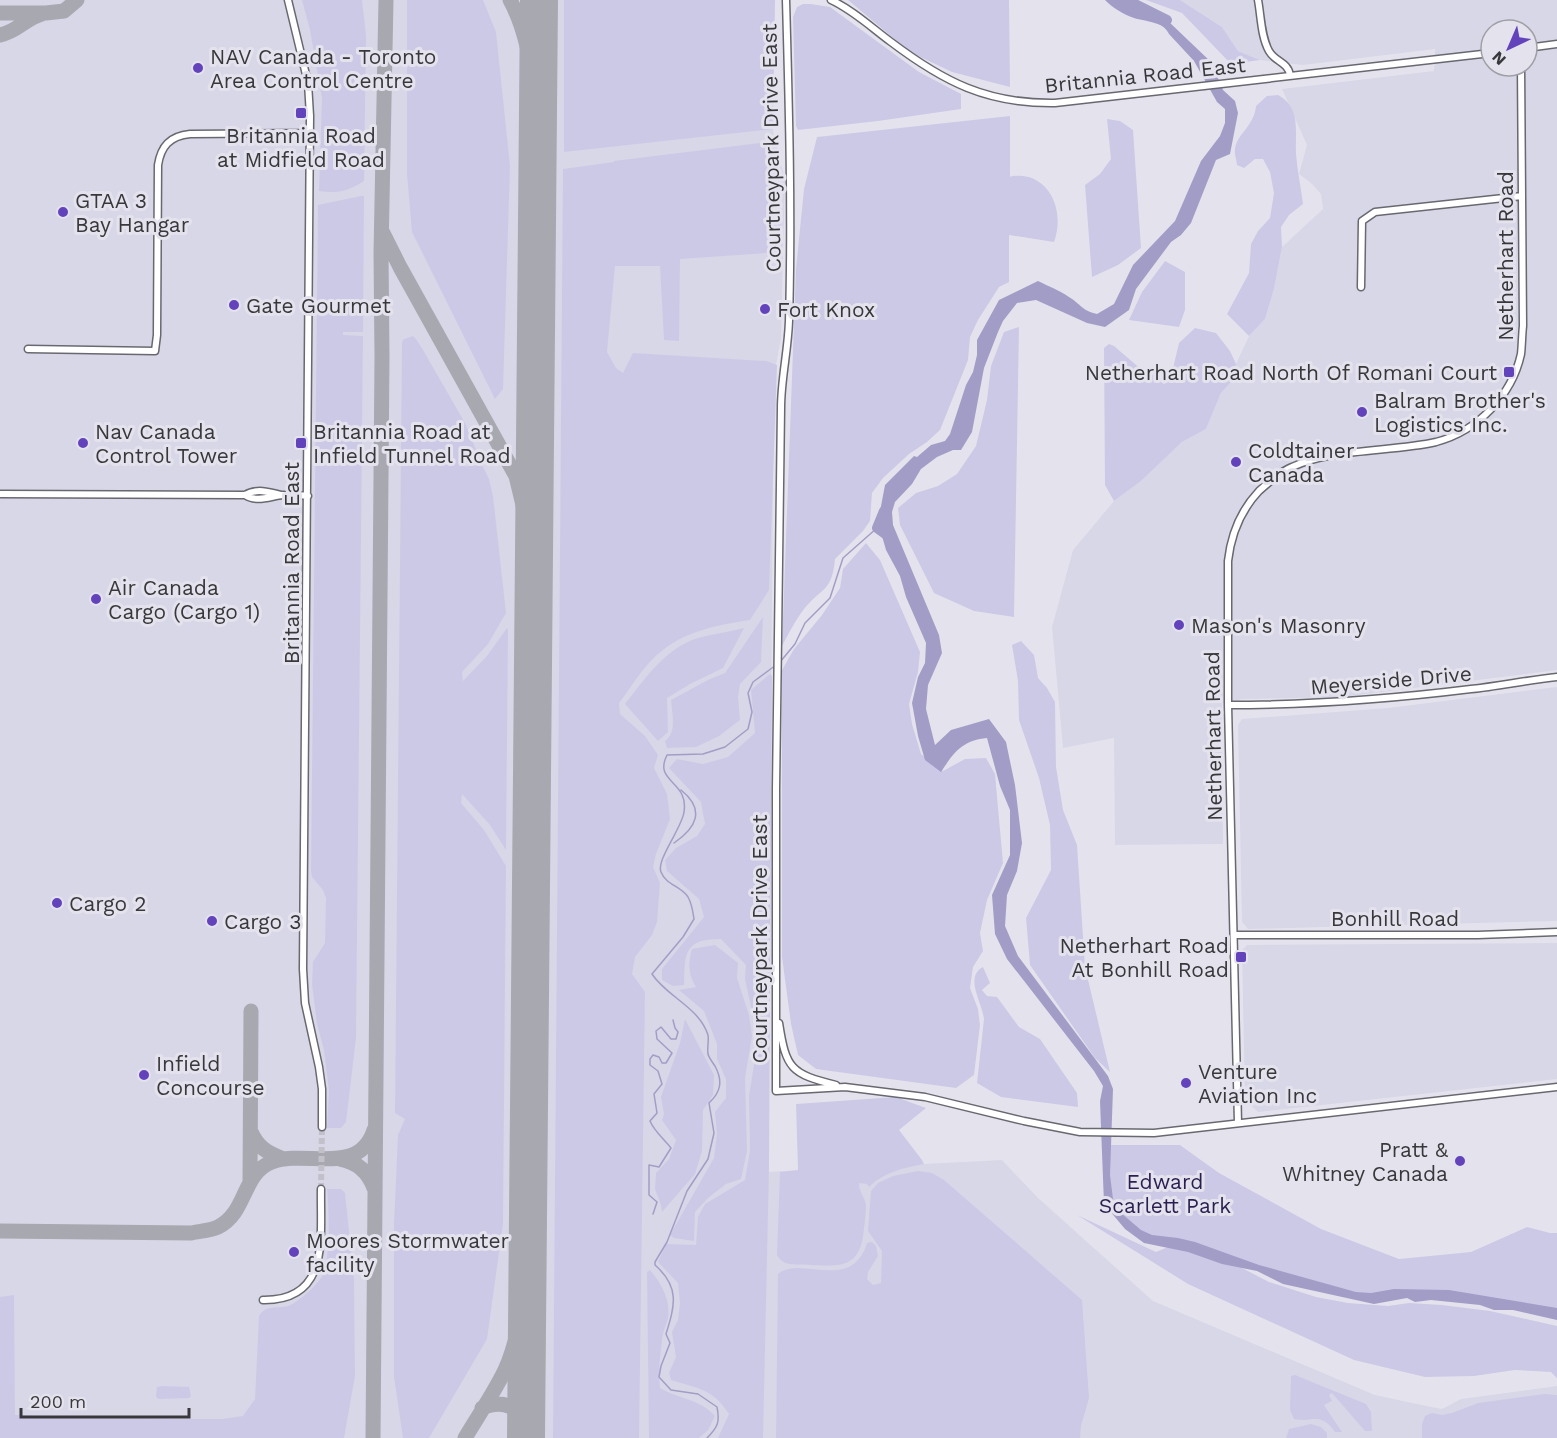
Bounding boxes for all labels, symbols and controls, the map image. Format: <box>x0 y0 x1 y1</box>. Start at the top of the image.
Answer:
north arrow <box>1479 18 1539 78</box>
street label: Courtneypark Drive East <box>756 23 786 273</box>
place label: NAV Canada - Toronto Area Control Centre <box>210 44 436 93</box>
text: N <box>1488 47 1510 69</box>
street label: Britannia Road East <box>1043 52 1247 98</box>
marker: NAV Canada - Toronto Area Control Centre <box>191 61 205 75</box>
marker: Britannia Road at Midfield Road <box>294 106 308 120</box>
place label: Britannia Road at Midfield Road <box>217 123 385 172</box>
street label: Netherhart Road <box>1493 171 1518 341</box>
place label: GTAA 3 Bay Hangar <box>75 188 190 237</box>
marker: GTAA 3 Bay Hangar <box>56 205 70 219</box>
place label: Gate Gourmet <box>246 293 391 318</box>
place label: Fort Knox <box>777 297 875 322</box>
marker: Gate Gourmet <box>227 298 241 312</box>
marker: Fort Knox <box>758 302 772 316</box>
place label: Netherhart Road North Of Romani Court <box>1085 360 1497 385</box>
marker: Netherhart Road North Of Romani Court <box>1502 365 1516 379</box>
place label: Balram Brother's Logistics Inc. <box>1374 388 1546 437</box>
marker: Balram Brother's Logistics Inc. <box>1355 405 1369 419</box>
place label: Nav Canada Control Tower <box>95 419 238 468</box>
place label: Britannia Road at Infield Tunnel Road <box>313 419 511 468</box>
marker: Nav Canada Control Tower <box>76 436 90 450</box>
marker: Britannia Road at Infield Tunnel Road <box>294 436 308 450</box>
place label: Coldtainer Canada <box>1248 438 1355 487</box>
marker: Coldtainer Canada <box>1229 455 1243 469</box>
street label: Britannia Road East <box>279 462 304 664</box>
place label: Air Canada Cargo (Cargo 1) <box>108 575 260 624</box>
marker: Air Canada Cargo (Cargo 1) <box>89 592 103 606</box>
place label: Mason's Masonry <box>1191 613 1366 638</box>
marker: Mason's Masonry <box>1172 618 1186 632</box>
street label: Netherhart Road <box>1199 651 1227 821</box>
street label: Meyerside Drive <box>1309 660 1473 700</box>
street label: Courtneypark Drive East <box>747 814 772 1063</box>
place label: Cargo 2 <box>69 891 147 916</box>
marker: Cargo 2 <box>50 896 64 910</box>
street label: Bonhill Road <box>1331 906 1459 931</box>
place label: Cargo 3 <box>224 909 302 934</box>
marker: Cargo 3 <box>205 914 219 928</box>
place label: Netherhart Road At Bonhill Road <box>1059 933 1229 982</box>
marker: Netherhart Road At Bonhill Road <box>1234 950 1248 964</box>
place label: Infield Concourse <box>156 1051 265 1100</box>
place label: Venture Aviation Inc <box>1198 1059 1317 1108</box>
marker: Infield Concourse <box>137 1068 151 1082</box>
marker: Venture Aviation Inc <box>1179 1076 1193 1090</box>
place label: Pratt & Whitney Canada <box>1282 1137 1449 1186</box>
marker: Pratt & Whitney Canada <box>1453 1154 1467 1168</box>
park label: Edward Scarlett Park <box>1099 1169 1231 1218</box>
place label: Moores Stormwater facility <box>306 1228 510 1277</box>
marker: Moores Stormwater facility <box>287 1245 301 1259</box>
scale bar <box>21 1381 189 1419</box>
text: 200 m <box>30 1391 86 1412</box>

